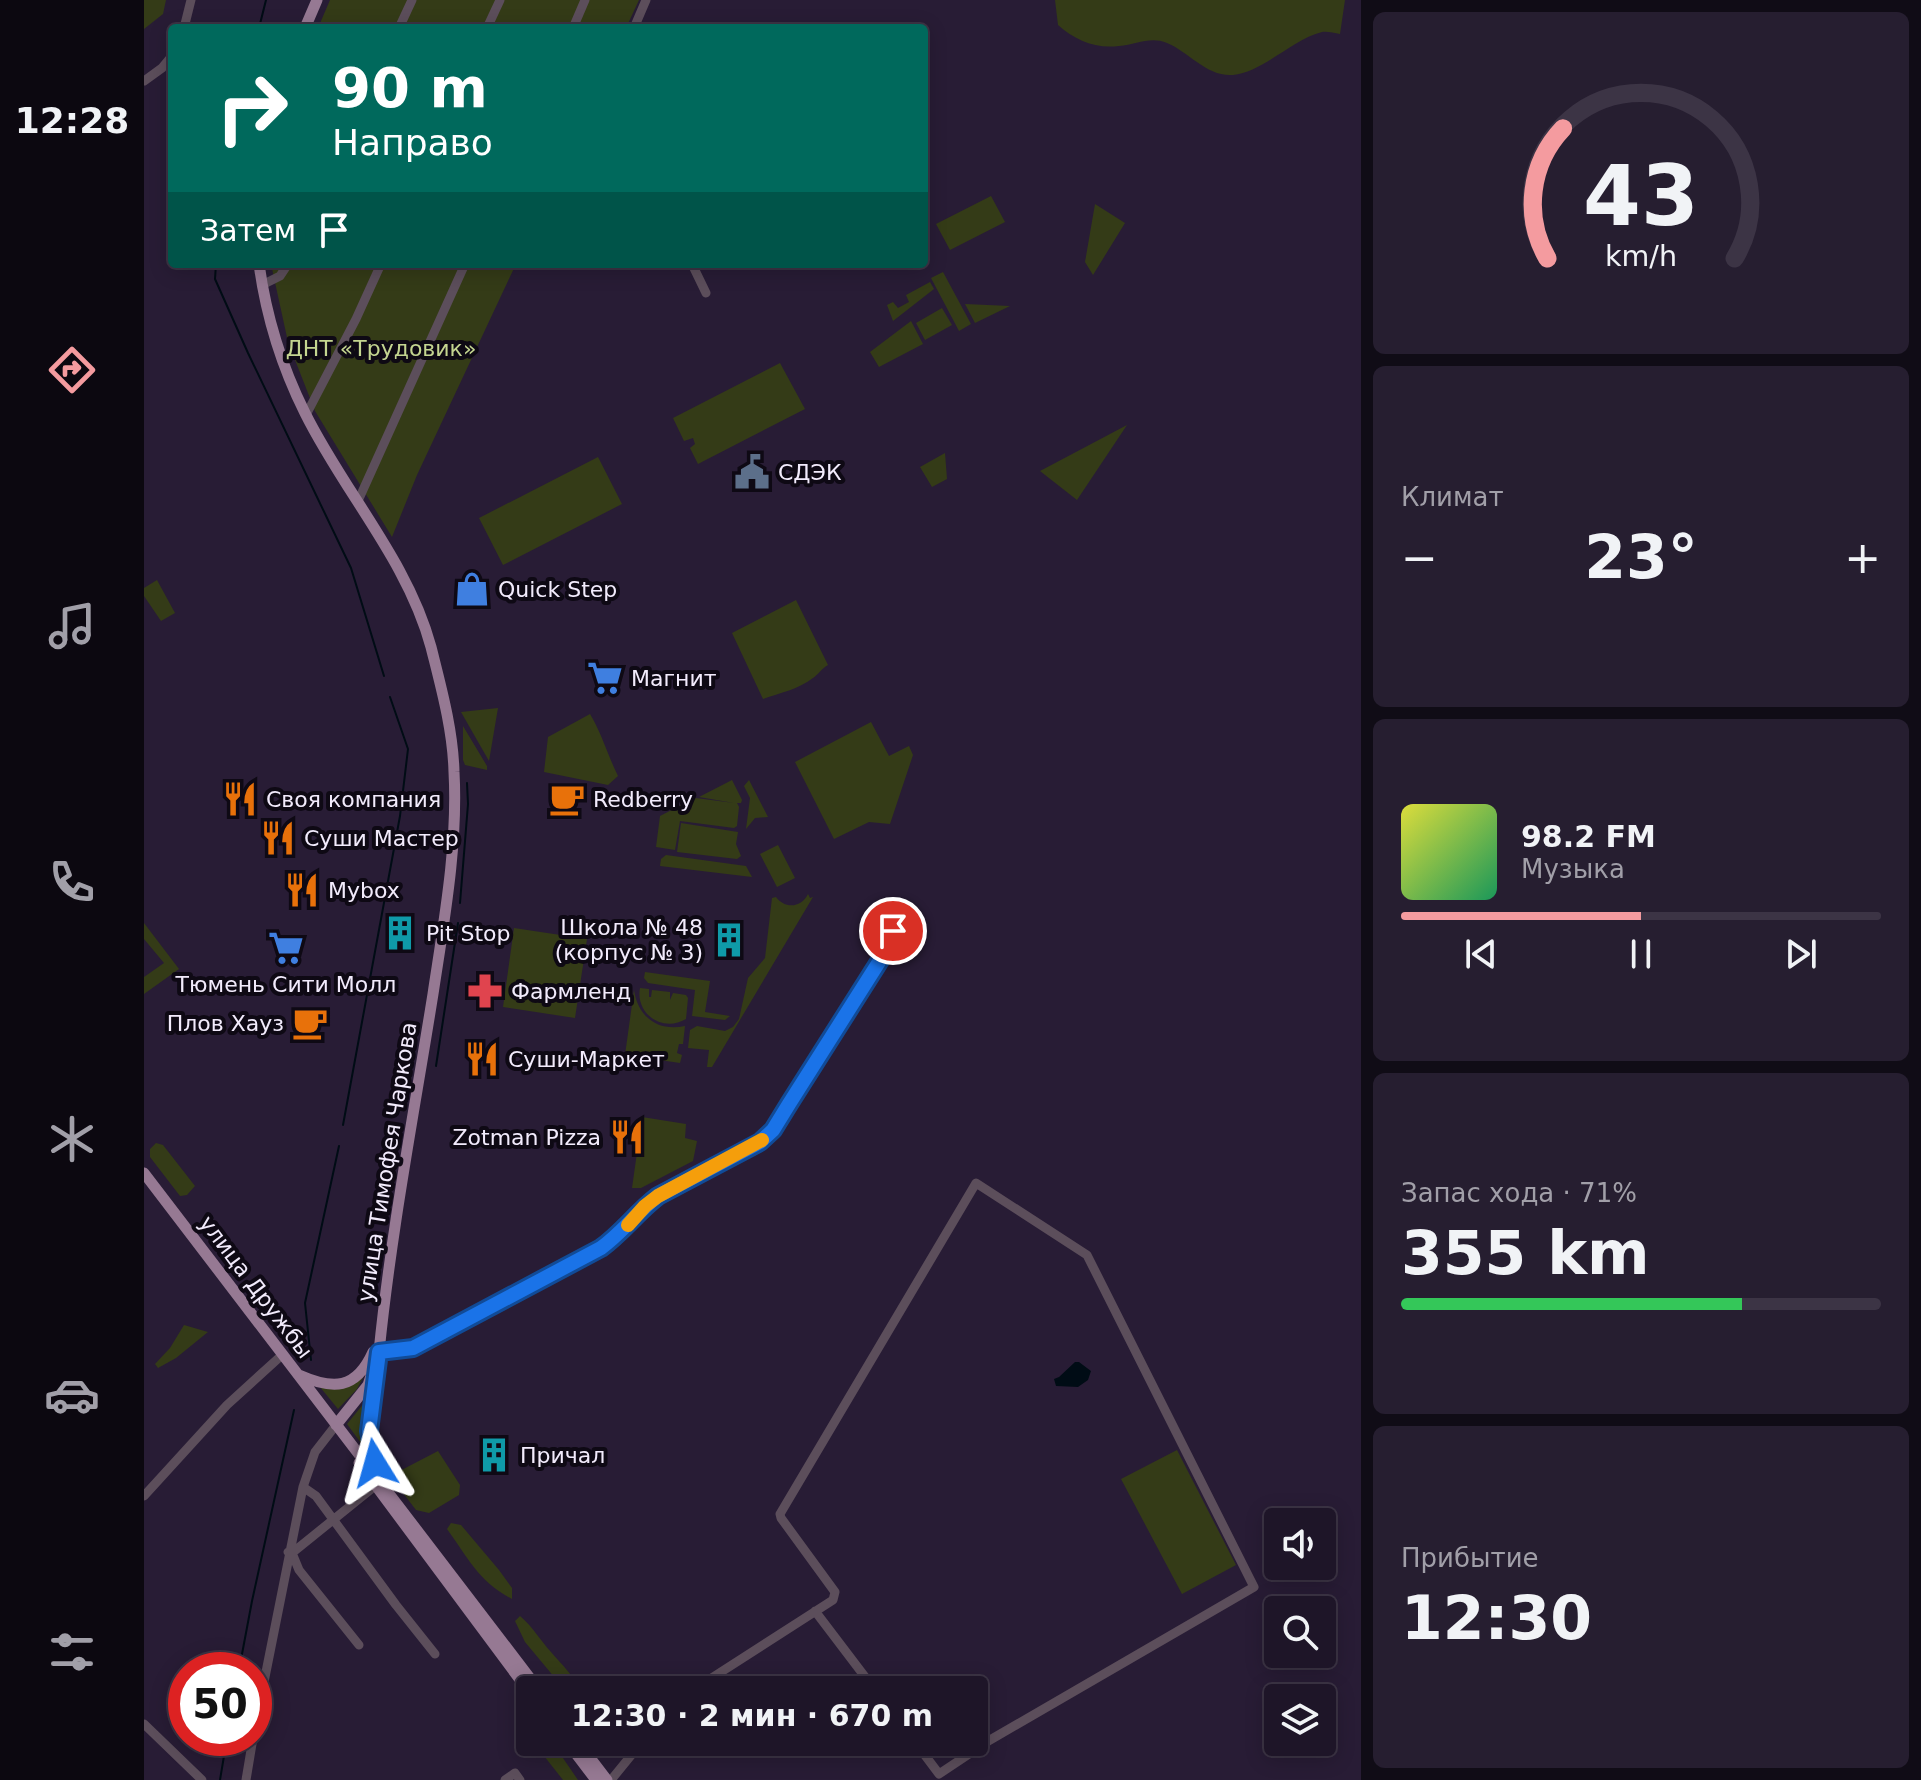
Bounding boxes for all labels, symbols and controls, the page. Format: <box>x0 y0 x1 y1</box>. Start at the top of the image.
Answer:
text: 90 m <box>332 55 488 120</box>
icon: right <box>200 56 304 160</box>
text: 12:28 <box>15 100 129 141</box>
text: Направо <box>332 122 493 163</box>
text: 43 <box>1583 147 1699 244</box>
icon: arrive <box>312 208 356 252</box>
text: Затем <box>200 213 296 248</box>
text: km/h <box>1605 239 1677 273</box>
park label: ДНТ «Трудовик» <box>286 336 476 361</box>
icon: directions <box>44 342 100 398</box>
public building icon: СДЭК <box>733 453 771 491</box>
place label: СДЭК <box>778 460 842 485</box>
text: Климат <box>1401 482 1504 512</box>
text: 23° <box>1584 522 1698 592</box>
text: − <box>1401 532 1438 583</box>
text: + <box>1844 532 1881 583</box>
shop icon: Quick Step <box>453 570 491 608</box>
place label: Quick Step <box>498 577 617 602</box>
icon: music <box>44 598 100 654</box>
supermarket icon: Магнит <box>586 659 624 697</box>
place label: Магнит <box>631 666 717 691</box>
restaurant icon: Своя компания <box>221 780 259 818</box>
cafe icon: Redberry <box>548 780 586 818</box>
place label: Своя компания <box>266 787 441 812</box>
place label: Redberry <box>593 787 693 812</box>
restaurant icon: Суши Мастер <box>259 819 297 857</box>
text: 98.2 FM <box>1521 819 1656 854</box>
place label: Суши Мастер <box>304 826 459 851</box>
icon: phone <box>44 854 100 910</box>
text: Музыка <box>1521 854 1625 884</box>
restaurant icon: Mybox <box>283 871 321 909</box>
place label: Mybox <box>328 878 400 903</box>
pin <box>859 897 927 965</box>
icon: arrive <box>871 909 915 953</box>
building icon: Pit Stop <box>381 914 419 952</box>
place label: Школа № 48 (корпус № 3) <box>555 915 703 965</box>
place label: Pit Stop <box>426 921 511 946</box>
building icon: Школа № 48 (корпус № 3) <box>710 921 748 959</box>
supermarket icon: Тюмень Сити Молл <box>267 929 305 967</box>
icon: previous <box>1459 932 1503 976</box>
icon: pause <box>1619 932 1663 976</box>
icon: next <box>1779 932 1823 976</box>
place label: Тюмень Сити Молл <box>175 972 396 997</box>
pharmacy icon: Фармленд <box>466 972 504 1010</box>
place label: Фармленд <box>511 979 631 1004</box>
cafe icon: Плов Хауз <box>291 1004 329 1042</box>
place label: Плов Хауз <box>167 1011 284 1036</box>
street label: улица Тимофея Чаркова <box>353 1020 421 1304</box>
restaurant icon: Суши-Маркет <box>463 1040 501 1078</box>
place label: Суши-Маркет <box>508 1047 665 1072</box>
icon: climate <box>44 1111 100 1167</box>
restaurant icon: Zotman Pizza <box>608 1118 646 1156</box>
place label: Zotman Pizza <box>453 1125 601 1150</box>
text: Запас хода · 71% <box>1401 1178 1637 1208</box>
street label: улица Дружбы <box>194 1211 318 1363</box>
text: 355 km <box>1401 1218 1650 1288</box>
icon: car <box>44 1367 100 1423</box>
position arrow <box>333 1421 417 1505</box>
building icon: Причал <box>475 1436 513 1474</box>
place label: Причал <box>520 1443 605 1468</box>
map controls <box>1264 1508 1336 1756</box>
button: sound <box>1264 1508 1336 1580</box>
text: Прибытие <box>1401 1543 1539 1573</box>
text: 12:30 <box>1401 1583 1592 1653</box>
button: search <box>1264 1596 1336 1668</box>
icon: filters <box>44 1624 100 1680</box>
speed limit sign: 50 <box>168 1652 272 1756</box>
button: layers <box>1264 1684 1336 1756</box>
text: 12:30 · 2 мин · 670 m <box>571 1698 933 1733</box>

